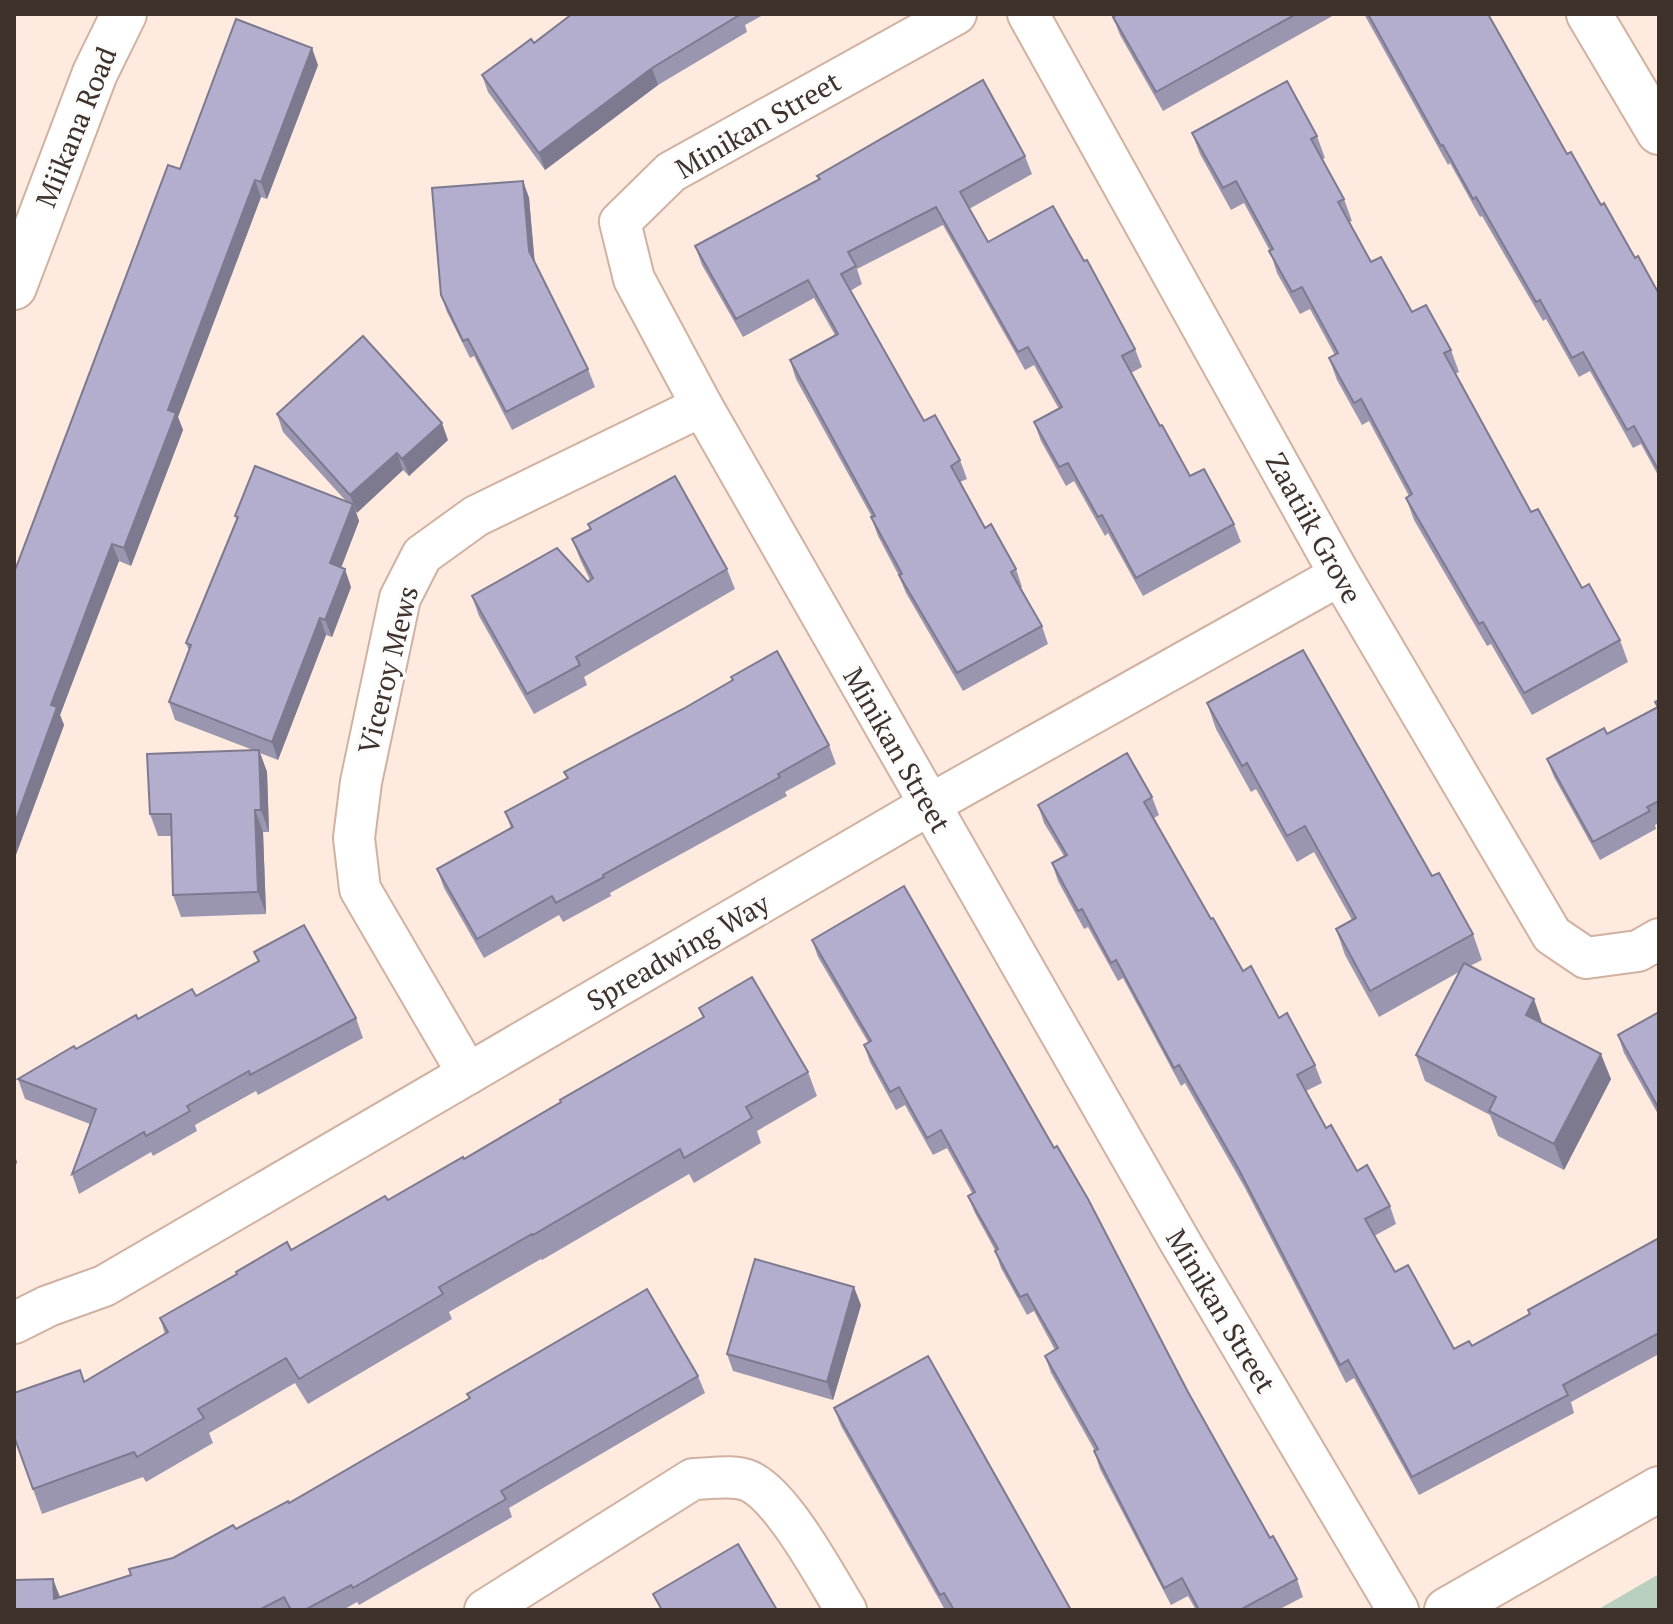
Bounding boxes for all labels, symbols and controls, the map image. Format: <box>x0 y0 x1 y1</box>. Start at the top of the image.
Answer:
street label: Miikana Road <box>27 41 124 212</box>
street label: Minikan Street <box>669 62 847 187</box>
street label: Zaatiik Grove <box>1258 446 1371 610</box>
street label: Viceroy Mews <box>349 582 426 758</box>
street label: Minikan Street <box>835 661 960 839</box>
street label: Spreadwing Way <box>580 884 776 1019</box>
street label: Minikan Street <box>1158 1222 1285 1400</box>

